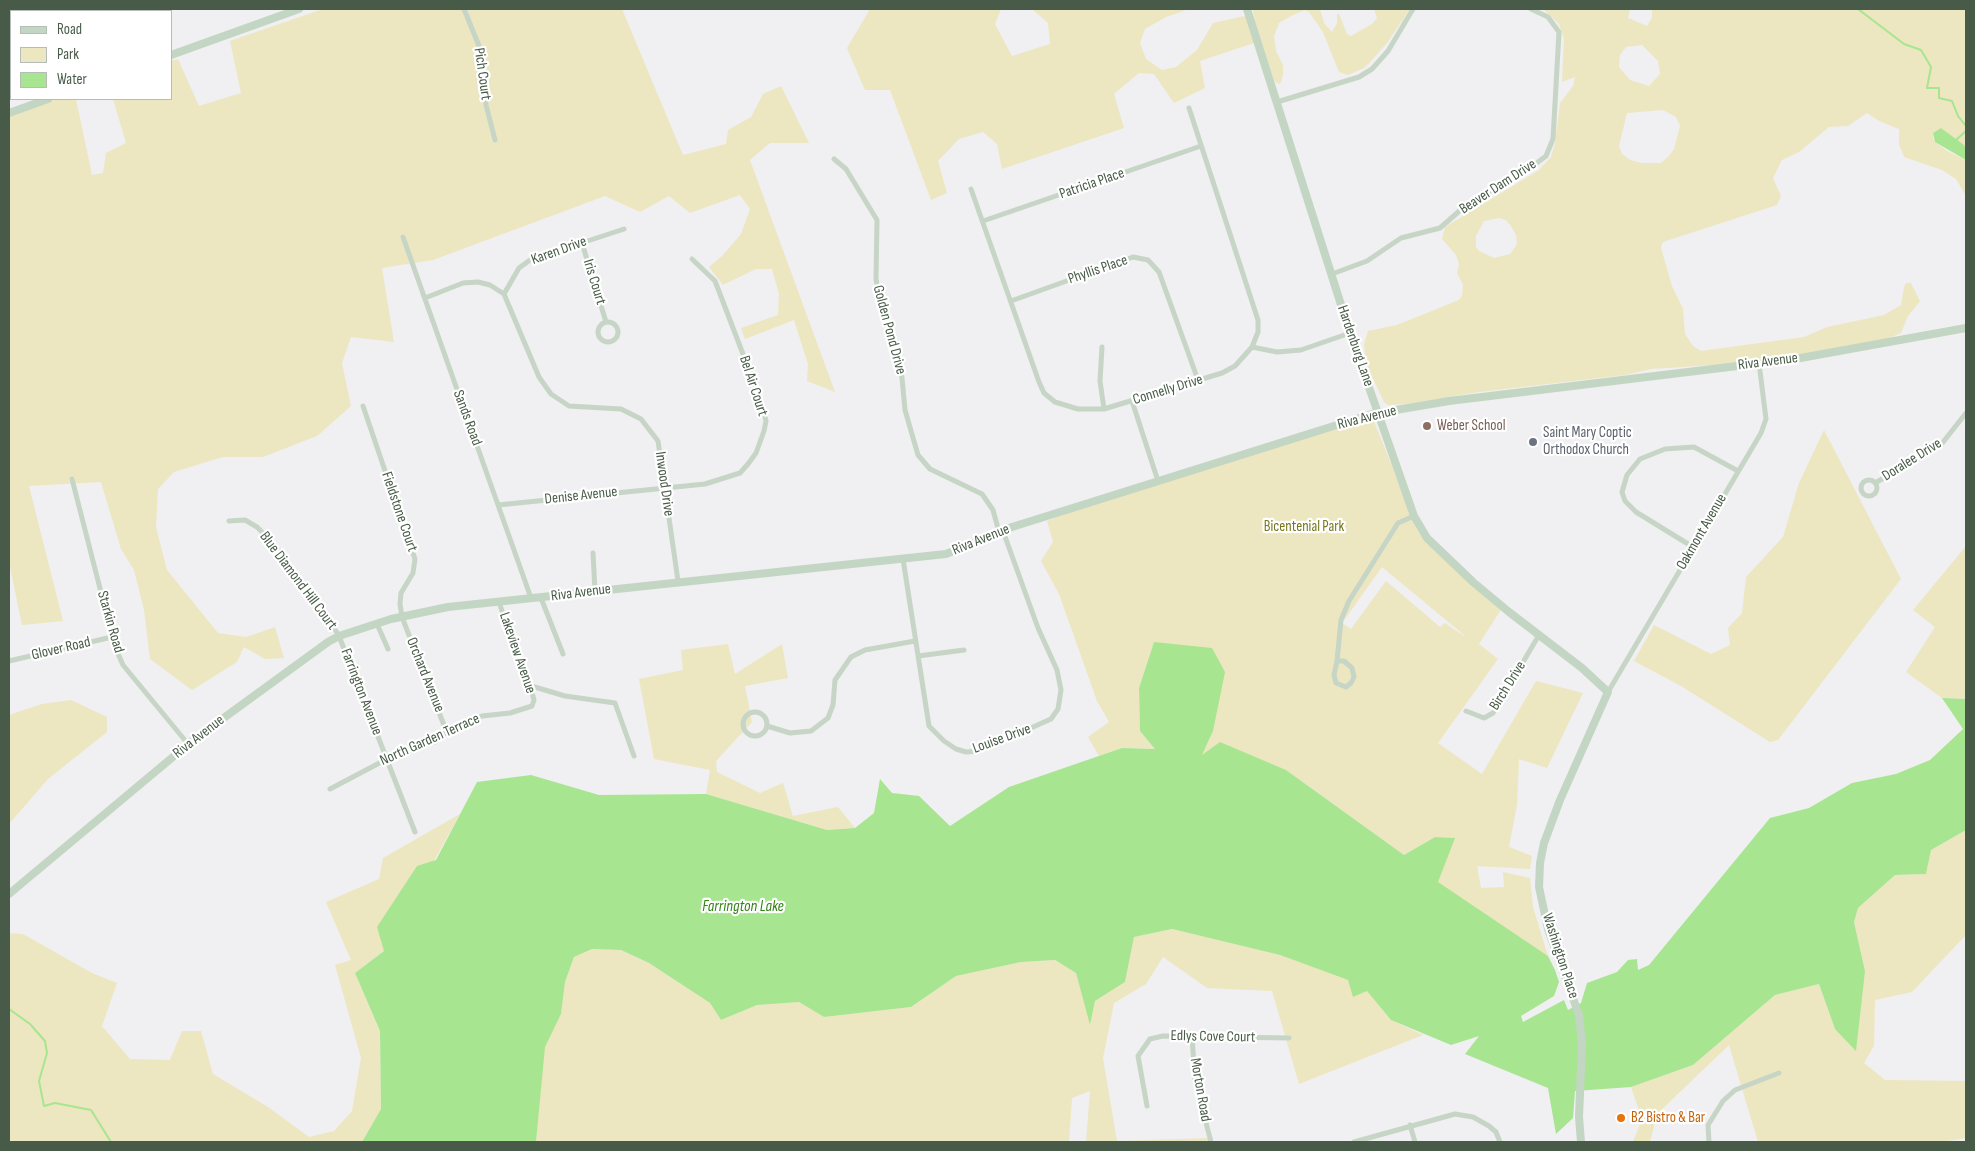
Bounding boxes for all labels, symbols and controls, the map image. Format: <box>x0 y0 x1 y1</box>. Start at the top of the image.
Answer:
legend <box>10 10 172 100</box>
text: Road <box>57 20 82 39</box>
text: Park <box>57 45 79 64</box>
street label: Pich Court <box>469 47 495 101</box>
text: Water <box>57 70 87 89</box>
street label: Beaver Dam Drive <box>1456 155 1540 219</box>
street label: Patricia Place <box>1057 165 1127 203</box>
street label: Karen Drive <box>529 233 589 269</box>
street label: Phyllis Place <box>1066 251 1130 289</box>
street label: Iris Court <box>579 257 609 307</box>
street label: Golden Pond Drive <box>868 284 910 376</box>
street label: Hardenburg Lane <box>1333 303 1377 389</box>
street label: Riva Avenue <box>1737 349 1799 375</box>
street label: Bel Air Court <box>735 354 771 418</box>
street label: Connelly Drive <box>1131 371 1205 409</box>
street label: Sands Road <box>449 388 485 448</box>
street label: Riva Avenue <box>1336 402 1398 434</box>
place label: Weber School <box>1437 417 1506 435</box>
marker: Weber School <box>1421 420 1433 432</box>
place label: Saint Mary Coptic Orthodox Church <box>1543 424 1632 459</box>
street label: Doralee Drive <box>1879 435 1945 485</box>
marker: Saint Mary Coptic Orthodox Church <box>1527 436 1539 448</box>
street label: Inwood Drive <box>651 451 677 517</box>
street label: Fieldstone Court <box>377 470 421 554</box>
street label: Denise Avenue <box>544 483 618 509</box>
street label: Oakmont Avenue <box>1673 491 1731 573</box>
park label: Bicentenial Park <box>1264 518 1344 536</box>
street label: Riva Avenue <box>950 520 1012 560</box>
street label: Blue Diamond Hill Court <box>255 528 341 634</box>
street label: Riva Avenue <box>550 580 612 606</box>
street label: Starkin Road <box>93 589 127 655</box>
street label: Lakeview Avenue <box>495 610 539 696</box>
street label: Glover Road <box>30 634 92 664</box>
street label: Orchard Avenue <box>402 635 448 715</box>
street label: Farrington Avenue <box>336 646 386 738</box>
street label: Birch Drive <box>1486 658 1530 714</box>
street label: North Garden Terrace <box>377 710 483 770</box>
street label: Riva Avenue <box>170 711 228 763</box>
street label: Louise Drive <box>970 720 1034 758</box>
water label: Farrington Lake <box>702 897 784 917</box>
street label: Washington Place <box>1538 911 1582 1001</box>
street label: Edlys Cove Court <box>1170 1027 1256 1047</box>
street label: Morton Road <box>1186 1057 1214 1123</box>
place label: B2 Bistro & Bar <box>1631 1109 1705 1127</box>
marker: B2 Bistro & Bar <box>1615 1112 1627 1124</box>

